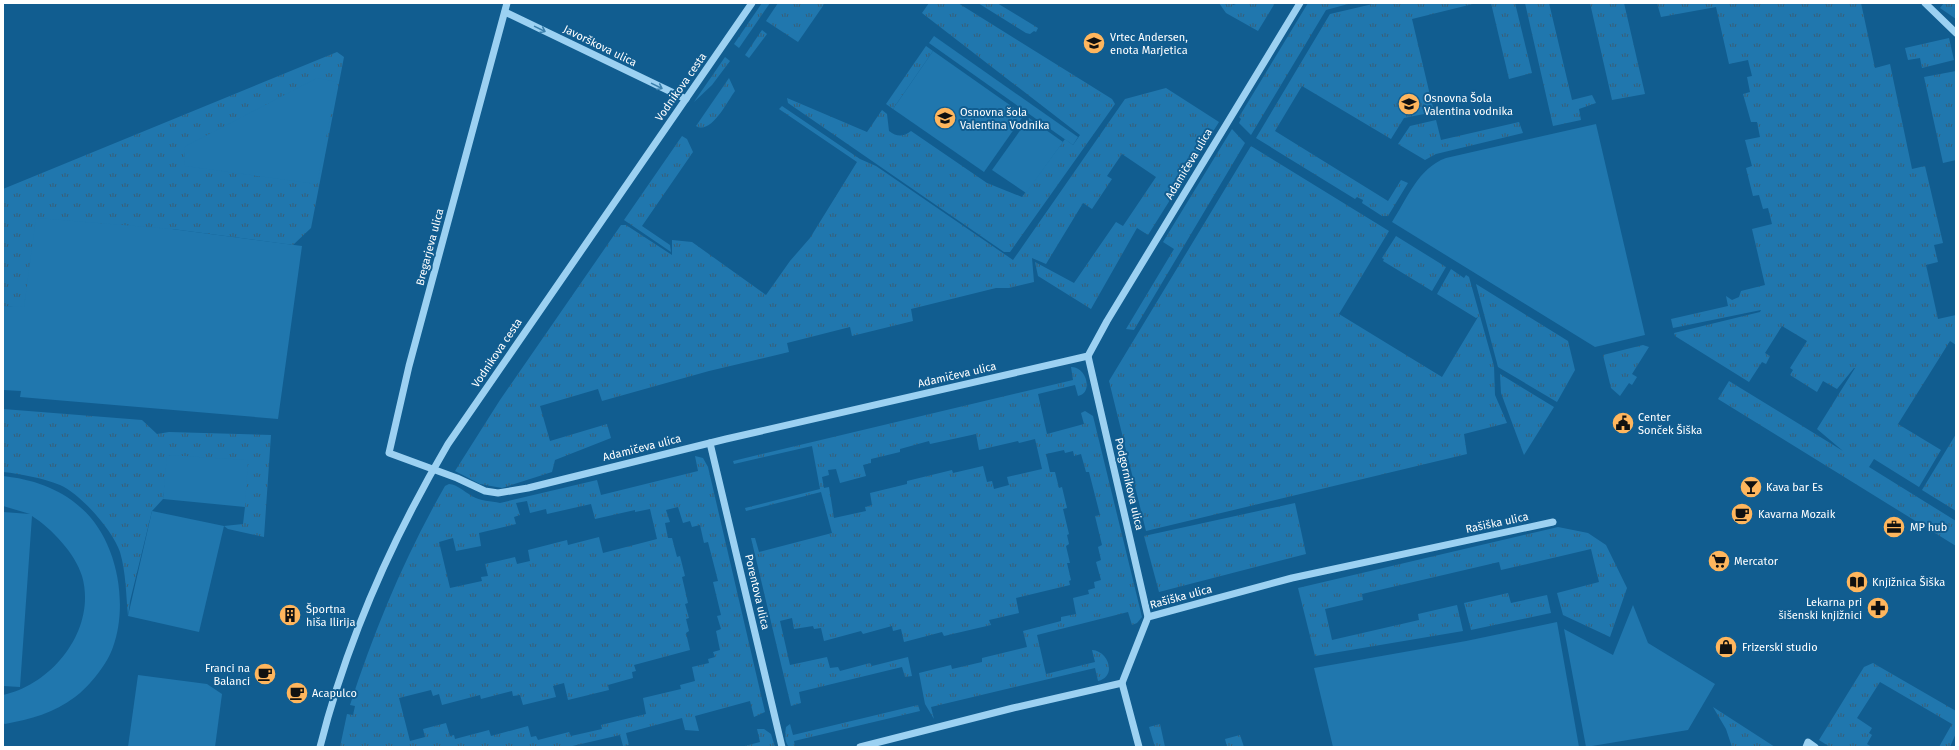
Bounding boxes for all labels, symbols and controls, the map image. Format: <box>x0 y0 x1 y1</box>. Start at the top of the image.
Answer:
street label: Javorškova ulica <box>561 23 639 69</box>
one-way arrow <box>533 26 545 33</box>
school or university icon: Vrtec Andersen, enota Marjetica <box>1081 30 1107 56</box>
place label: Vrtec Andersen, enota Marjetica <box>1110 31 1188 57</box>
street label: Vodnikova cesta <box>653 50 709 124</box>
one-way arrow <box>650 83 662 90</box>
school or university icon: Osnovna Šola Valentina vodnika <box>1396 91 1422 117</box>
place label: Osnovna Šola Valentina vodnika <box>1424 91 1513 118</box>
school or university icon: Osnovna šola Valentina Vodnika <box>932 105 958 131</box>
place label: Osnovna šola Valentina Vodnika <box>960 106 1049 132</box>
street label: Adamičeva ulica <box>1163 126 1215 202</box>
street label: Bregarjeva ulica <box>413 207 447 287</box>
street label: Vodnikova cesta <box>469 316 525 390</box>
street label: Adamičeva ulica <box>916 360 998 390</box>
public building icon: Center Sonček Šiška <box>1610 410 1636 436</box>
place label: Center Sonček Šiška <box>1638 411 1702 437</box>
street label: Adamičeva ulica <box>601 432 683 464</box>
street label: Podgornikova ulica <box>1112 436 1146 532</box>
bar icon: Kava bar Es <box>1738 474 1764 500</box>
place label: Kava bar Es <box>1766 481 1823 494</box>
cafe icon: Kavarna Mozaik <box>1729 501 1755 527</box>
place label: Kavarna Mozaik <box>1758 508 1836 521</box>
street label: Rašiška ulica <box>1464 510 1530 536</box>
office icon: MP hub <box>1881 514 1907 540</box>
place label: MP hub <box>1910 521 1947 534</box>
supermarket icon: Mercator <box>1706 548 1732 574</box>
street label: Porentova ulica <box>742 553 772 631</box>
place label: Mercator <box>1734 555 1779 568</box>
library icon: Knjižnica Šiška <box>1844 569 1870 595</box>
place label: Knjižnica Šiška <box>1872 575 1945 589</box>
street label: Rašiška ulica <box>1148 582 1214 612</box>
pharmacy icon: Lekarna pri šišenski knjižnici <box>1865 595 1891 621</box>
place label: Lekarna pri šišenski knjižnici <box>1778 596 1862 622</box>
building icon: Športna hiša Ilirija <box>277 602 303 628</box>
place label: Športna hiša Ilirija <box>306 602 355 629</box>
shop icon: Frizerski studio <box>1713 634 1739 660</box>
place label: Frizerski studio <box>1742 641 1818 654</box>
cafe icon: Franci na Balanci <box>252 661 278 687</box>
place label: Franci na Balanci <box>205 662 250 688</box>
cafe icon: Acapulco <box>284 680 310 706</box>
place label: Acapulco <box>312 687 357 700</box>

